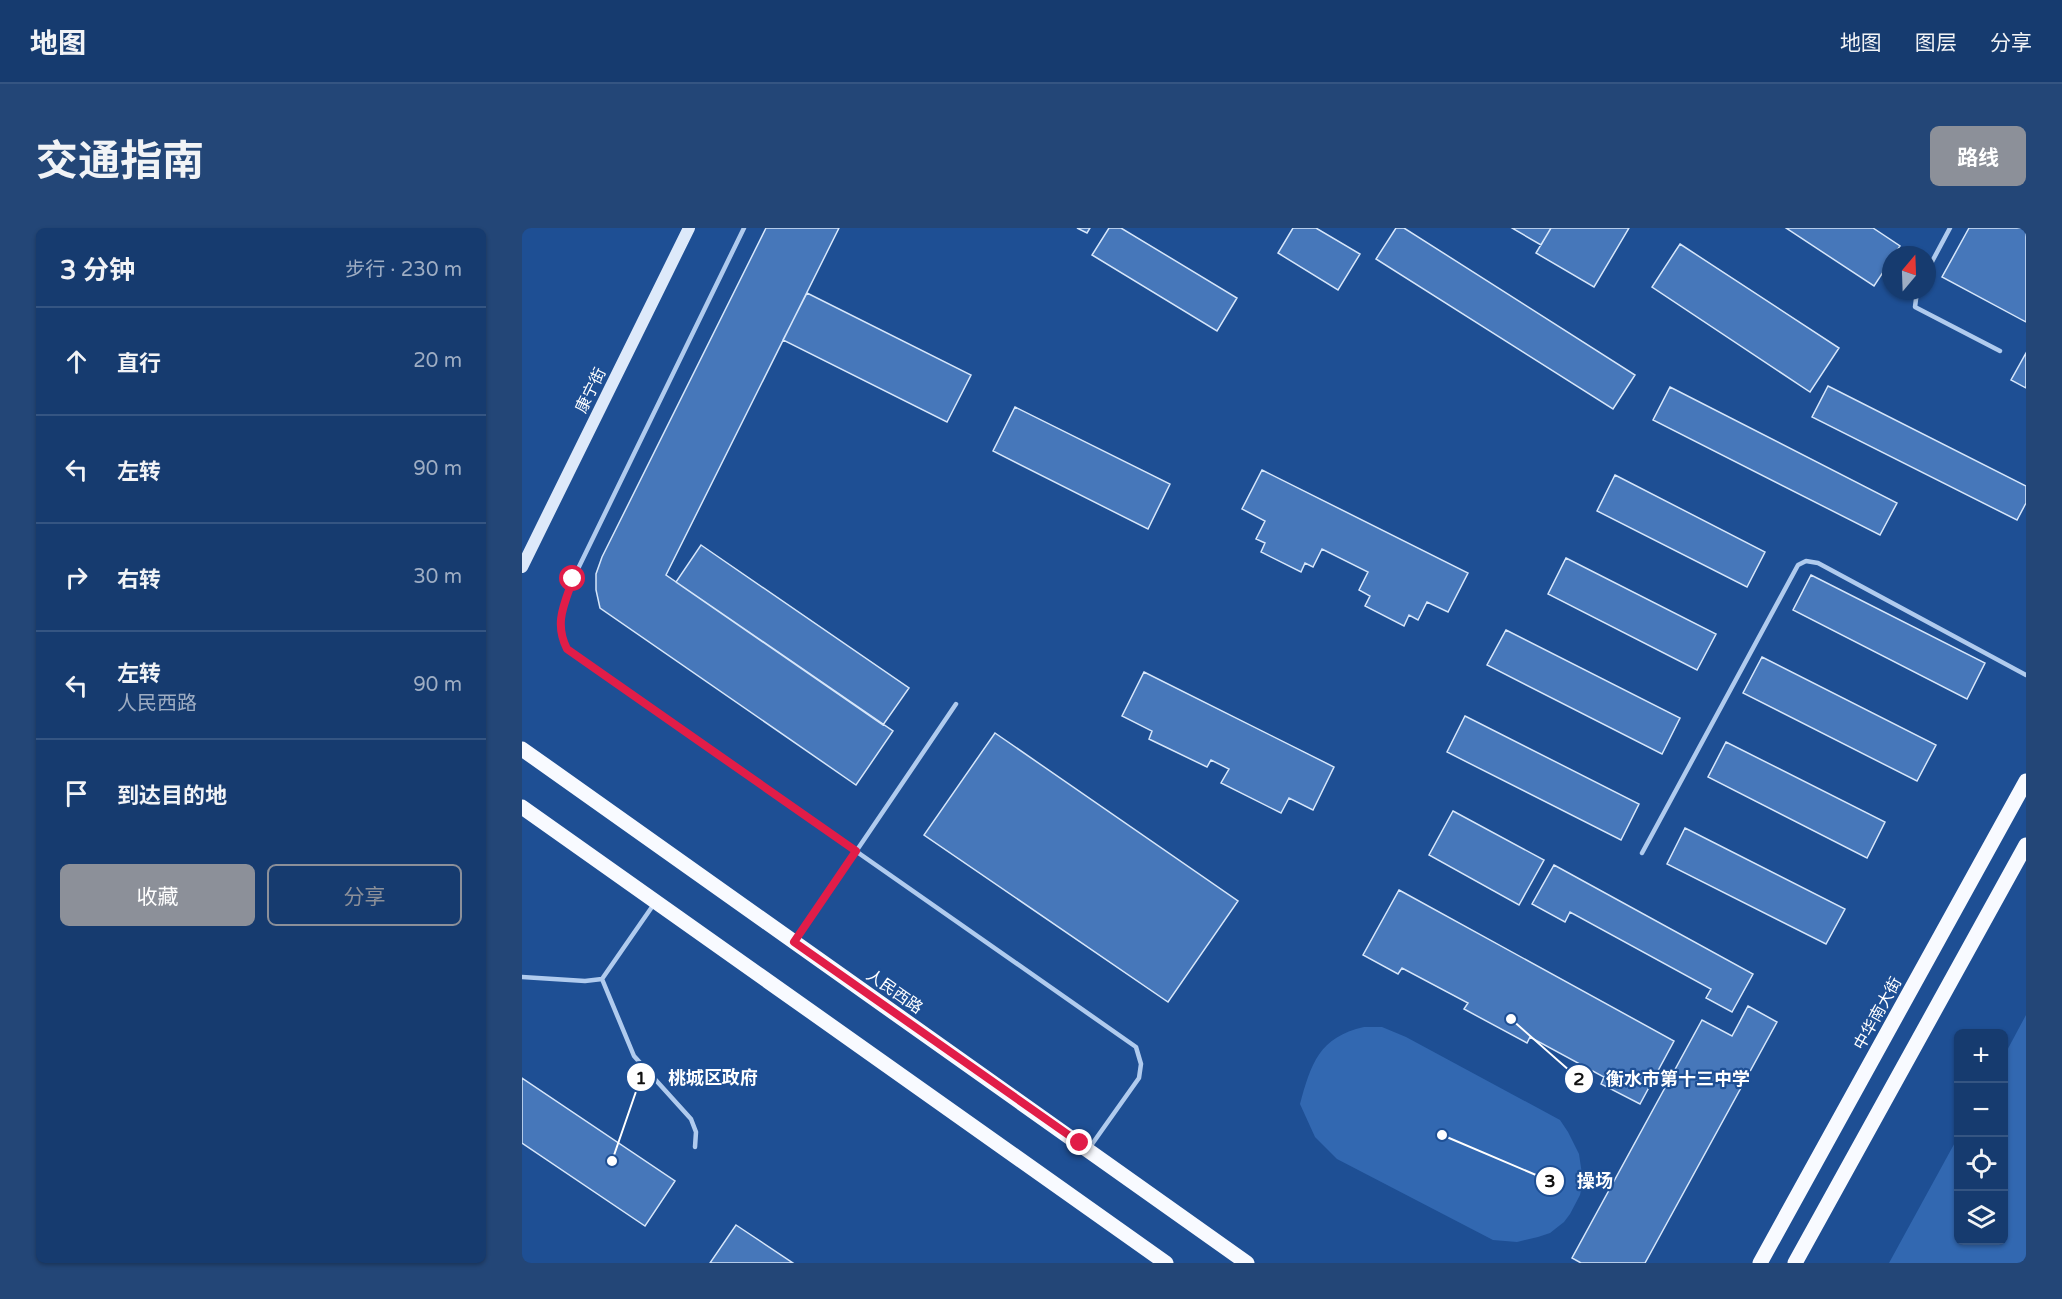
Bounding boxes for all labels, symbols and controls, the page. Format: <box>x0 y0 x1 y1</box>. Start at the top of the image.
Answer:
text: 地图 <box>30 27 86 61</box>
text: 地图 <box>1840 31 1882 56</box>
text: 图层 <box>1915 31 1957 56</box>
text: 分享 <box>1990 31 2032 56</box>
button: 路线 <box>1930 126 2026 186</box>
text: 交通指南 <box>36 136 204 187</box>
north arrow <box>1882 246 1936 300</box>
text: 3 分钟 <box>60 255 135 286</box>
text: 步行 · 230 m <box>345 258 462 282</box>
icon: ahead <box>60 345 93 378</box>
text: 20 m <box>413 349 462 373</box>
text: 直行 <box>117 351 161 377</box>
street label: 康宁街 <box>571 364 610 416</box>
icon: left <box>60 453 93 486</box>
text: 90 m <box>413 457 462 481</box>
text: 左转 <box>117 459 161 485</box>
icon: right <box>60 561 93 594</box>
text: 30 m <box>413 565 462 589</box>
route start <box>559 565 585 591</box>
text: 右转 <box>117 567 161 593</box>
text: 左转 <box>117 661 161 687</box>
icon: left <box>60 669 93 702</box>
text: 90 m <box>413 673 462 697</box>
text: 人民西路 <box>117 692 197 716</box>
icon: arrive <box>60 777 93 810</box>
text: 到达目的地 <box>117 783 227 809</box>
button: 收藏 <box>60 864 255 926</box>
button: 分享 <box>267 864 462 926</box>
street label: 人民西路 <box>862 965 926 1018</box>
street label: 中华南大街 <box>1850 974 1906 1053</box>
map controls <box>1954 1029 2008 1245</box>
button: + <box>1954 1029 2008 1083</box>
callout: 桃城区政府 <box>626 1059 770 1095</box>
callout: 衡水市第十三中学 <box>1564 1061 1762 1097</box>
text: 1 <box>635 1067 647 1089</box>
text: 桃城区政府 <box>668 1067 758 1089</box>
text: 2 <box>1573 1068 1585 1090</box>
text: 衡水市第十三中学 <box>1606 1068 1750 1090</box>
button: − <box>1954 1083 2008 1137</box>
route end <box>1066 1129 1092 1155</box>
button: locate <box>1954 1137 2008 1191</box>
callout: 操场 <box>1535 1163 1625 1199</box>
text: 3 <box>1544 1170 1556 1192</box>
text: 操场 <box>1577 1170 1613 1192</box>
button: layers <box>1954 1191 2008 1245</box>

